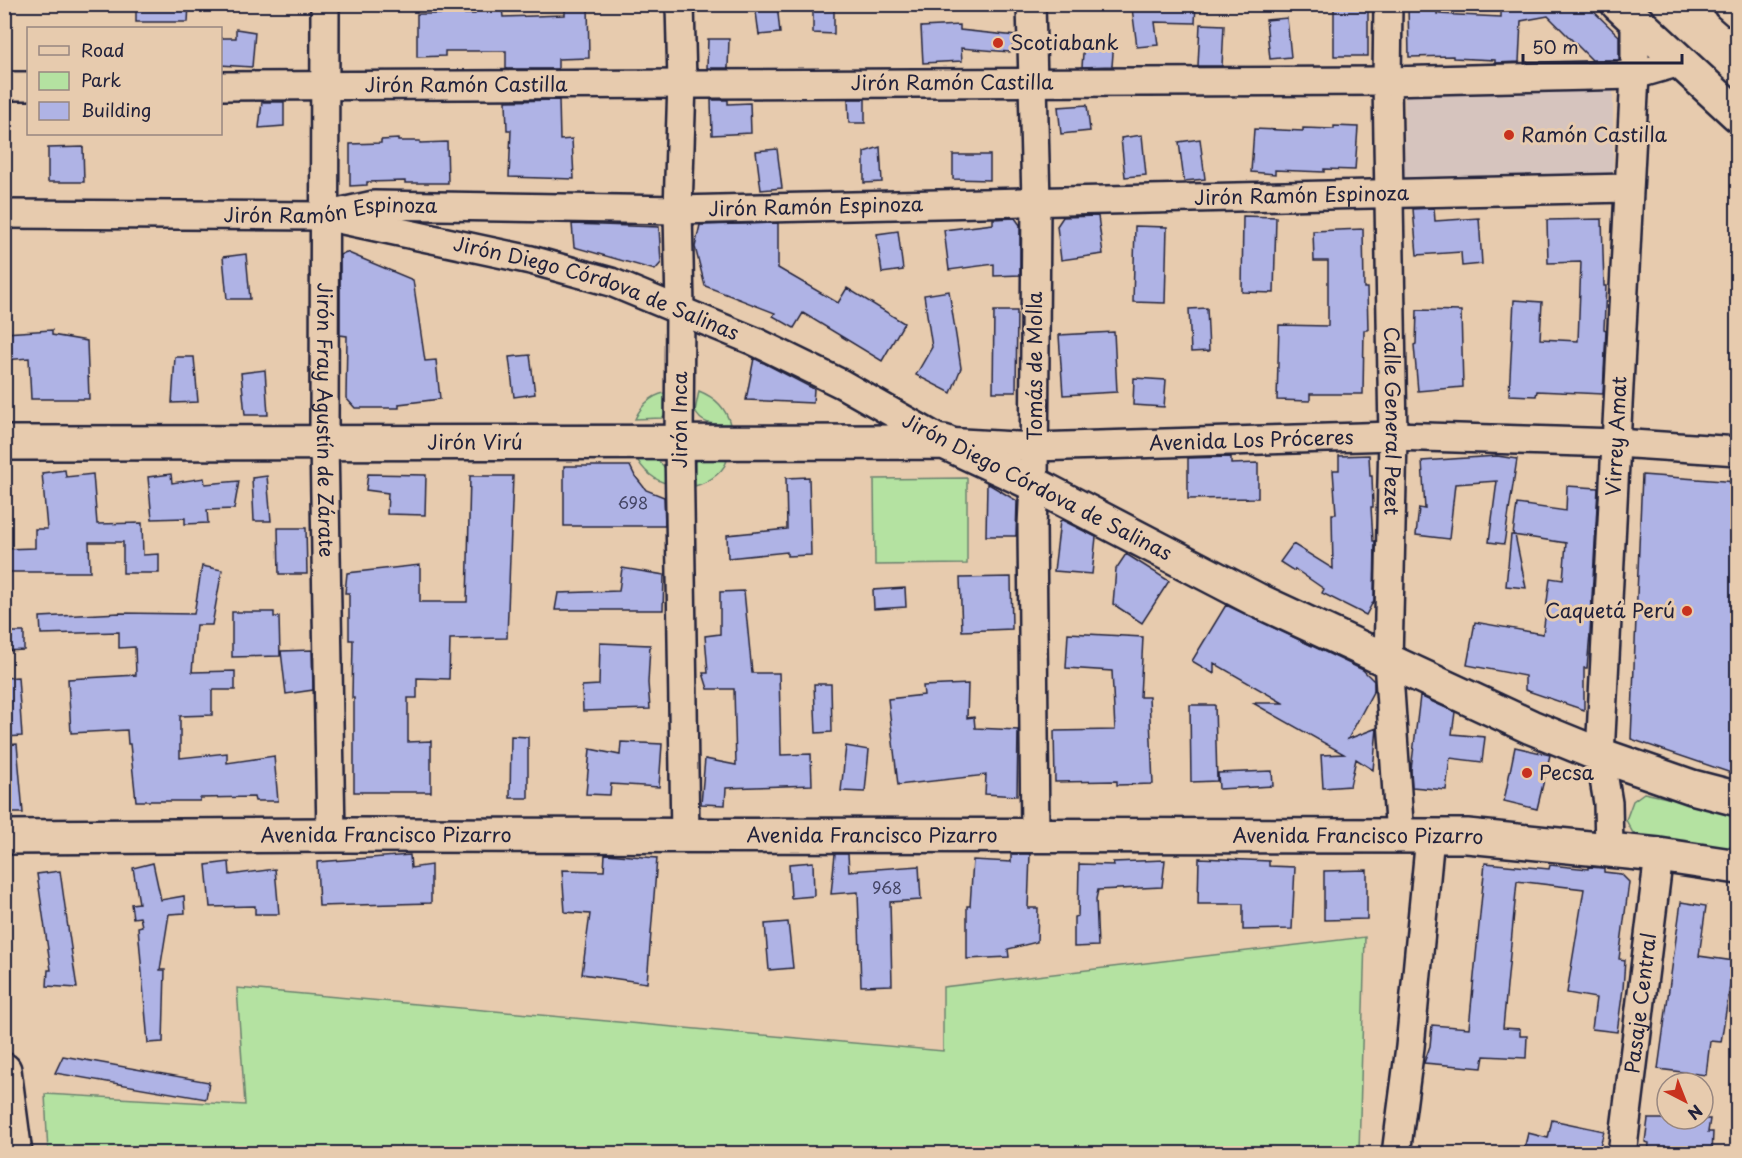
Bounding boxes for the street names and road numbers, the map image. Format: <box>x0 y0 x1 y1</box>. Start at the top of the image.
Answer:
street label: Jirón Ramón Castilla <box>851 66 1054 97</box>
street label: Jirón Ramón Castilla <box>365 69 568 99</box>
street label: Jirón Ramón Espinoza <box>1194 177 1410 212</box>
street label: Jirón Ramón Espinoza <box>708 188 924 223</box>
street label: Jirón Ramón Espinoza <box>223 189 438 230</box>
street label: Jirón Diego Córdova de Salinas <box>451 228 744 347</box>
street label: Jirón Fray Agustín de Zárate <box>310 282 342 558</box>
street label: Tomás de Molla <box>1019 291 1049 440</box>
street label: Calle General Pezet <box>1377 326 1409 516</box>
street label: Jirón Inca <box>664 372 694 468</box>
street label: Virrey Amat <box>1597 375 1633 497</box>
street label: Jirón Diego Córdova de Salinas <box>897 405 1177 567</box>
street label: Avenida Los Próceres <box>1149 421 1354 457</box>
street label: Jirón Virú <box>427 426 523 457</box>
street label: Avenida Francisco Pizarro <box>260 819 512 849</box>
street label: Avenida Francisco Pizarro <box>746 819 998 850</box>
street label: Avenida Francisco Pizarro <box>1232 820 1485 852</box>
street label: Pasaje Central <box>1616 931 1663 1075</box>

